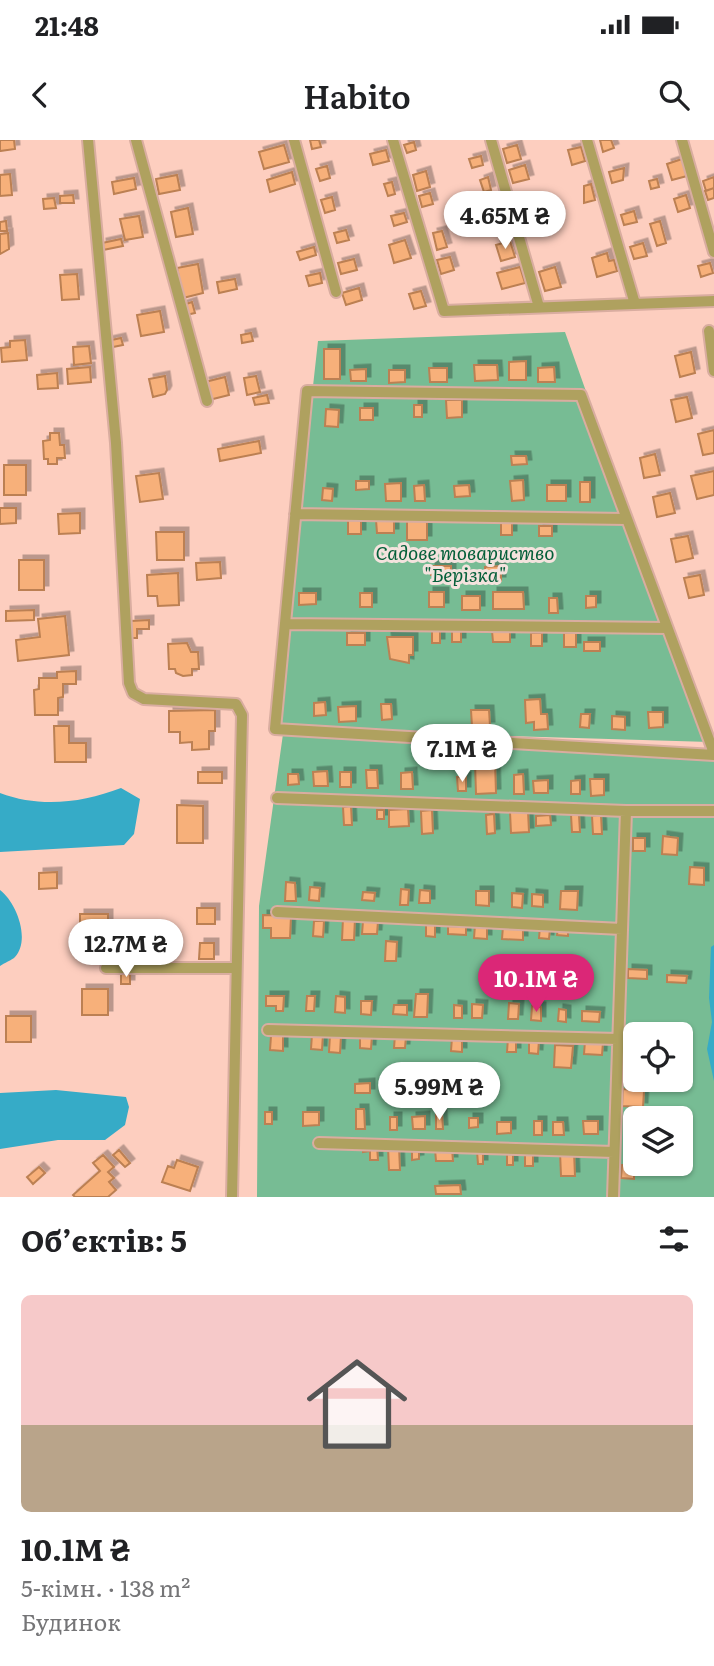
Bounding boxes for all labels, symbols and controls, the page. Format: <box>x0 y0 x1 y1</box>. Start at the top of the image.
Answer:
text: 21:48 <box>35 5 99 44</box>
text: Habito <box>303 71 411 119</box>
icon: back <box>21 76 59 114</box>
icon: search <box>655 76 693 114</box>
pin: 4.65M ₴ <box>440 192 570 251</box>
text: 4.65M ₴ <box>460 197 550 231</box>
park label: Садове товариство "Берізка" <box>376 538 554 588</box>
pin: 7.1M ₴ <box>405 724 519 784</box>
text: 7.1M ₴ <box>427 730 497 764</box>
pin: 12.7M ₴ <box>61 920 191 979</box>
text: 12.7M ₴ <box>84 925 168 959</box>
pin: 10.1M ₴ <box>471 954 601 1014</box>
text: 10.1M ₴ <box>494 960 578 994</box>
map controls <box>623 1022 693 1176</box>
button: locate <box>623 1022 693 1092</box>
pin: 5.99M ₴ <box>374 1062 504 1122</box>
text: 5.99M ₴ <box>394 1068 484 1102</box>
button: layers <box>623 1106 693 1176</box>
text: Об’єктів: 5 <box>21 1217 187 1261</box>
icon: filters <box>655 1220 693 1258</box>
icon: home <box>294 1341 420 1467</box>
text: 10.1M ₴ <box>21 1526 130 1570</box>
text: 5-кімн. · 138 m² <box>21 1570 190 1604</box>
text: Будинок <box>21 1604 121 1638</box>

